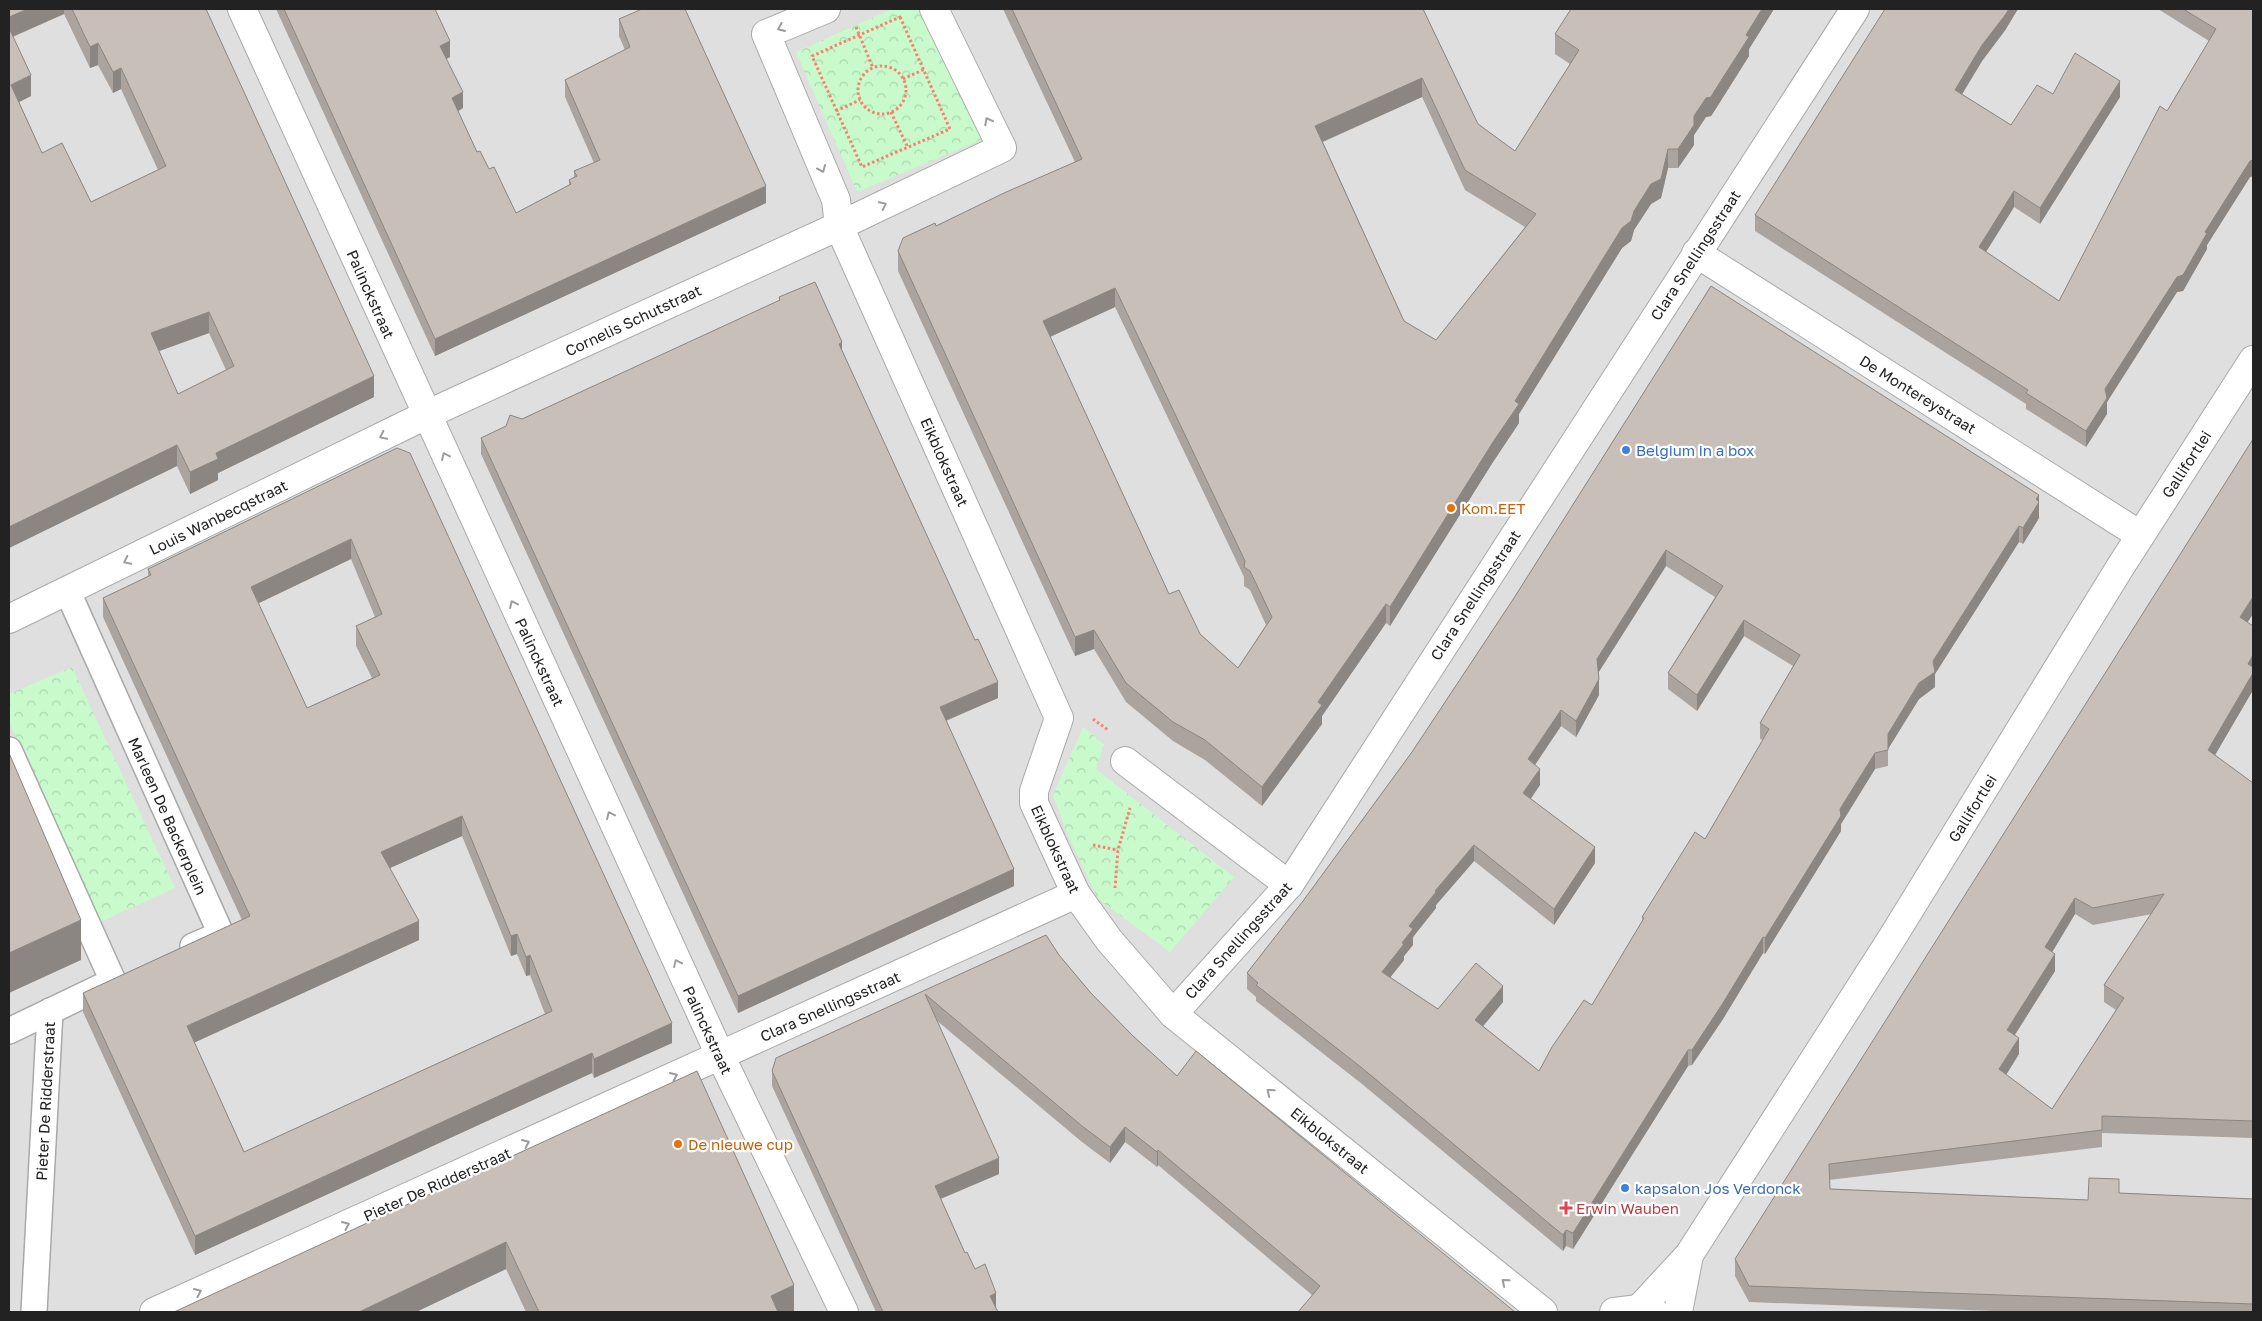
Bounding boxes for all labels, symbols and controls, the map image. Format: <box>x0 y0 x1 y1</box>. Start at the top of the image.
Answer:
one-way arrow <box>777 21 786 32</box>
one-way arrow <box>984 117 994 126</box>
one-way arrow <box>816 164 827 173</box>
street label: Clara Snellingsstraat <box>1646 187 1744 323</box>
one-way arrow <box>878 201 887 211</box>
street label: Palinckstraat <box>343 247 399 341</box>
street label: Cornelis Schutstraat <box>562 281 704 359</box>
street label: De Montereystraat <box>1857 351 1979 437</box>
street label: Eikblokstraat <box>917 415 973 509</box>
street label: Gallifortlei <box>2158 427 2214 501</box>
one-way arrow <box>379 430 388 440</box>
place label: Belgium in a box <box>1636 441 1754 459</box>
marker: Belgium in a box <box>1620 444 1632 456</box>
one-way arrow <box>441 452 452 461</box>
street label: Louis Wanbecqstraat <box>146 476 290 558</box>
place label: Kom.EET <box>1461 499 1526 517</box>
marker: Kom.EET <box>1445 502 1457 514</box>
street label: Clara Snellingsstraat <box>1426 527 1524 663</box>
one-way arrow <box>123 555 132 566</box>
one-way arrow <box>509 600 519 609</box>
street label: Palinckstraat <box>512 615 568 709</box>
street label: Marleen De Backerplein <box>125 734 211 898</box>
street label: Gallifortlei <box>1944 771 2000 845</box>
street label: Eikblokstraat <box>1028 802 1084 896</box>
one-way arrow <box>605 811 616 820</box>
street label: Clara Snellingsstraat <box>1181 878 1295 1002</box>
one-way arrow <box>673 959 684 968</box>
street label: Clara Snellingsstraat <box>757 967 903 1045</box>
street label: Palinckstraat <box>680 983 736 1077</box>
street label: Pieter De Ridderstraat <box>32 1021 58 1181</box>
one-way arrow <box>669 1071 678 1082</box>
one-way arrow <box>1266 1088 1275 1097</box>
street label: Eikblokstraat <box>1287 1103 1373 1177</box>
place label: De nieuwe cup <box>688 1135 793 1153</box>
marker: De nieuwe cup <box>672 1138 684 1150</box>
one-way arrow <box>521 1139 530 1149</box>
street label: Pieter De Ridderstraat <box>360 1143 514 1225</box>
place label: kapsalon Jos Verdonck <box>1635 1179 1801 1197</box>
marker: kapsalon Jos Verdonck <box>1619 1182 1631 1194</box>
place label: Erwin Wauben <box>1576 1199 1679 1217</box>
marker: Erwin Wauben <box>1560 1202 1572 1214</box>
one-way arrow <box>341 1220 350 1231</box>
one-way arrow <box>1502 1279 1511 1287</box>
one-way arrow <box>193 1288 202 1298</box>

